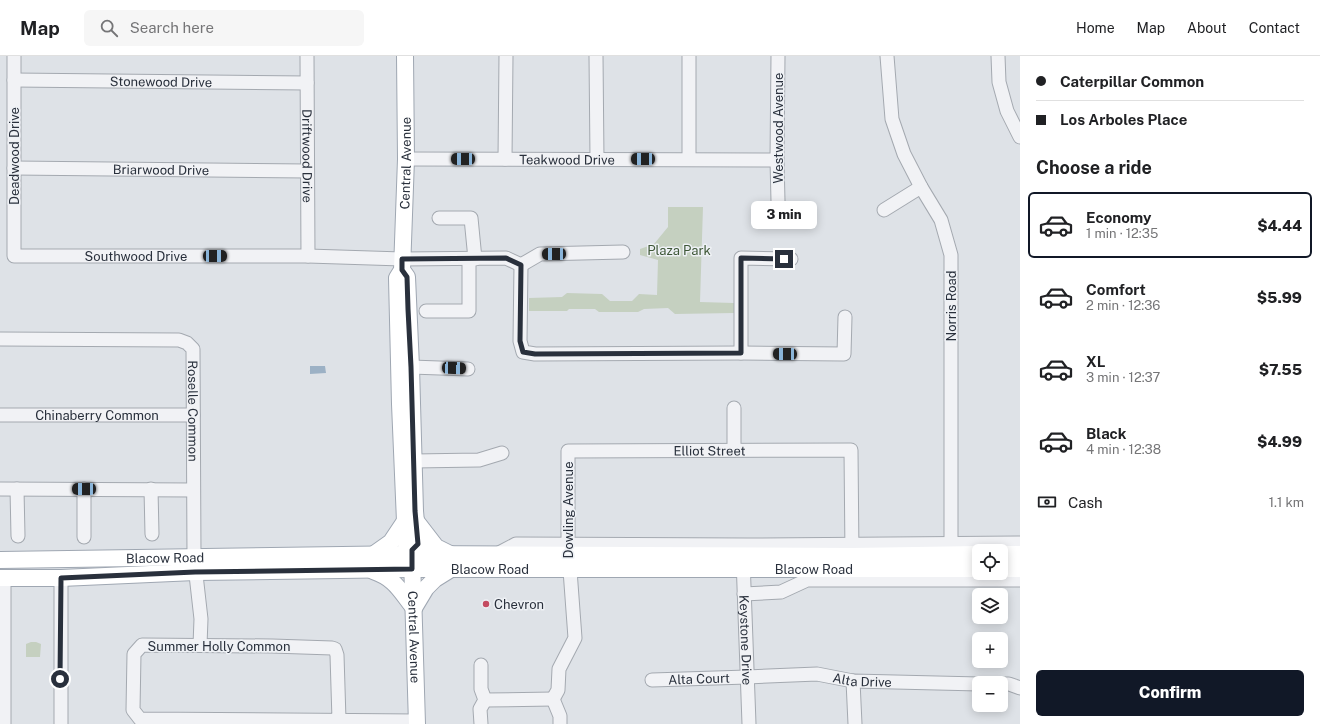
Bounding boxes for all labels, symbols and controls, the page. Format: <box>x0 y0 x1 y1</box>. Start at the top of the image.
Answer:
search box <box>84 10 364 46</box>
text: Map <box>20 17 60 39</box>
icon: search <box>98 17 120 39</box>
text: Search here <box>130 19 214 36</box>
text: Home <box>1076 20 1115 36</box>
text: Map <box>1137 20 1165 36</box>
text: About <box>1187 20 1227 36</box>
text: Contact <box>1249 20 1300 36</box>
street label: Stonewood Drive <box>110 73 212 90</box>
street label: Westwood Avenue <box>771 73 786 183</box>
text: Caterpillar Common <box>1060 73 1204 90</box>
street label: Deadwood Drive <box>7 107 22 205</box>
street label: Driftwood Drive <box>300 109 315 203</box>
text: Los Arboles Place <box>1060 111 1187 128</box>
street label: Central Avenue <box>397 117 414 210</box>
street label: Teakwood Drive <box>519 152 615 167</box>
car <box>451 153 475 165</box>
car <box>631 153 655 165</box>
text: Choose a ride <box>1036 157 1152 178</box>
street label: Briarwood Drive <box>113 162 209 177</box>
callout: 3 min <box>751 201 817 229</box>
text: 3 min <box>767 207 801 222</box>
icon: car <box>1038 207 1074 243</box>
text: Economy <box>1086 209 1151 226</box>
text: $4.44 <box>1257 217 1302 234</box>
text: 1 min · 12:35 <box>1086 226 1158 241</box>
park label: Plaza Park <box>647 243 711 258</box>
car <box>542 248 566 260</box>
street label: Southwood Drive <box>85 249 187 264</box>
car <box>203 250 227 262</box>
route end <box>775 250 793 268</box>
street label: Norris Road <box>944 271 959 341</box>
icon: car <box>1038 279 1074 315</box>
text: Comfort <box>1086 281 1146 298</box>
text: $5.99 <box>1257 289 1302 306</box>
text: 2 min · 12:36 <box>1086 298 1160 313</box>
car <box>773 348 797 360</box>
icon: car <box>1038 351 1074 387</box>
text: XL <box>1086 353 1105 370</box>
street label: Roselle Common <box>186 360 201 462</box>
text: $7.55 <box>1259 361 1302 378</box>
car <box>442 362 466 374</box>
text: 3 min · 12:37 <box>1086 370 1160 385</box>
street label: Chinaberry Common <box>35 408 159 423</box>
icon: car <box>1038 423 1074 459</box>
text: Black <box>1086 425 1126 442</box>
text: $4.99 <box>1257 433 1302 450</box>
text: 4 min · 12:38 <box>1086 442 1161 457</box>
street label: Elliot Street <box>673 443 746 458</box>
street label: Dowling Avenue <box>561 462 576 559</box>
car <box>72 483 96 495</box>
icon: cash <box>1036 491 1058 513</box>
text: Cash <box>1068 494 1103 511</box>
text: 1.1 km <box>1269 495 1304 510</box>
map controls <box>972 544 1008 712</box>
button: locate <box>972 544 1008 580</box>
street label: Blacow Road <box>126 550 204 566</box>
street label: Blacow Road <box>451 562 529 577</box>
street label: Blacow Road <box>775 562 853 577</box>
button: layers <box>972 588 1008 624</box>
street label: Central Avenue <box>405 591 423 683</box>
street label: Keystone Drive <box>737 595 755 685</box>
place label: Chevron <box>494 597 544 612</box>
marker: Chevron <box>481 599 491 609</box>
button: + <box>972 632 1008 668</box>
street label: Summer Holly Common <box>148 639 290 654</box>
route start <box>51 670 69 688</box>
street label: Alta Court <box>668 670 730 687</box>
street label: Alta Drive <box>832 670 892 689</box>
button: Confirm <box>1036 670 1304 716</box>
button: − <box>972 676 1008 712</box>

